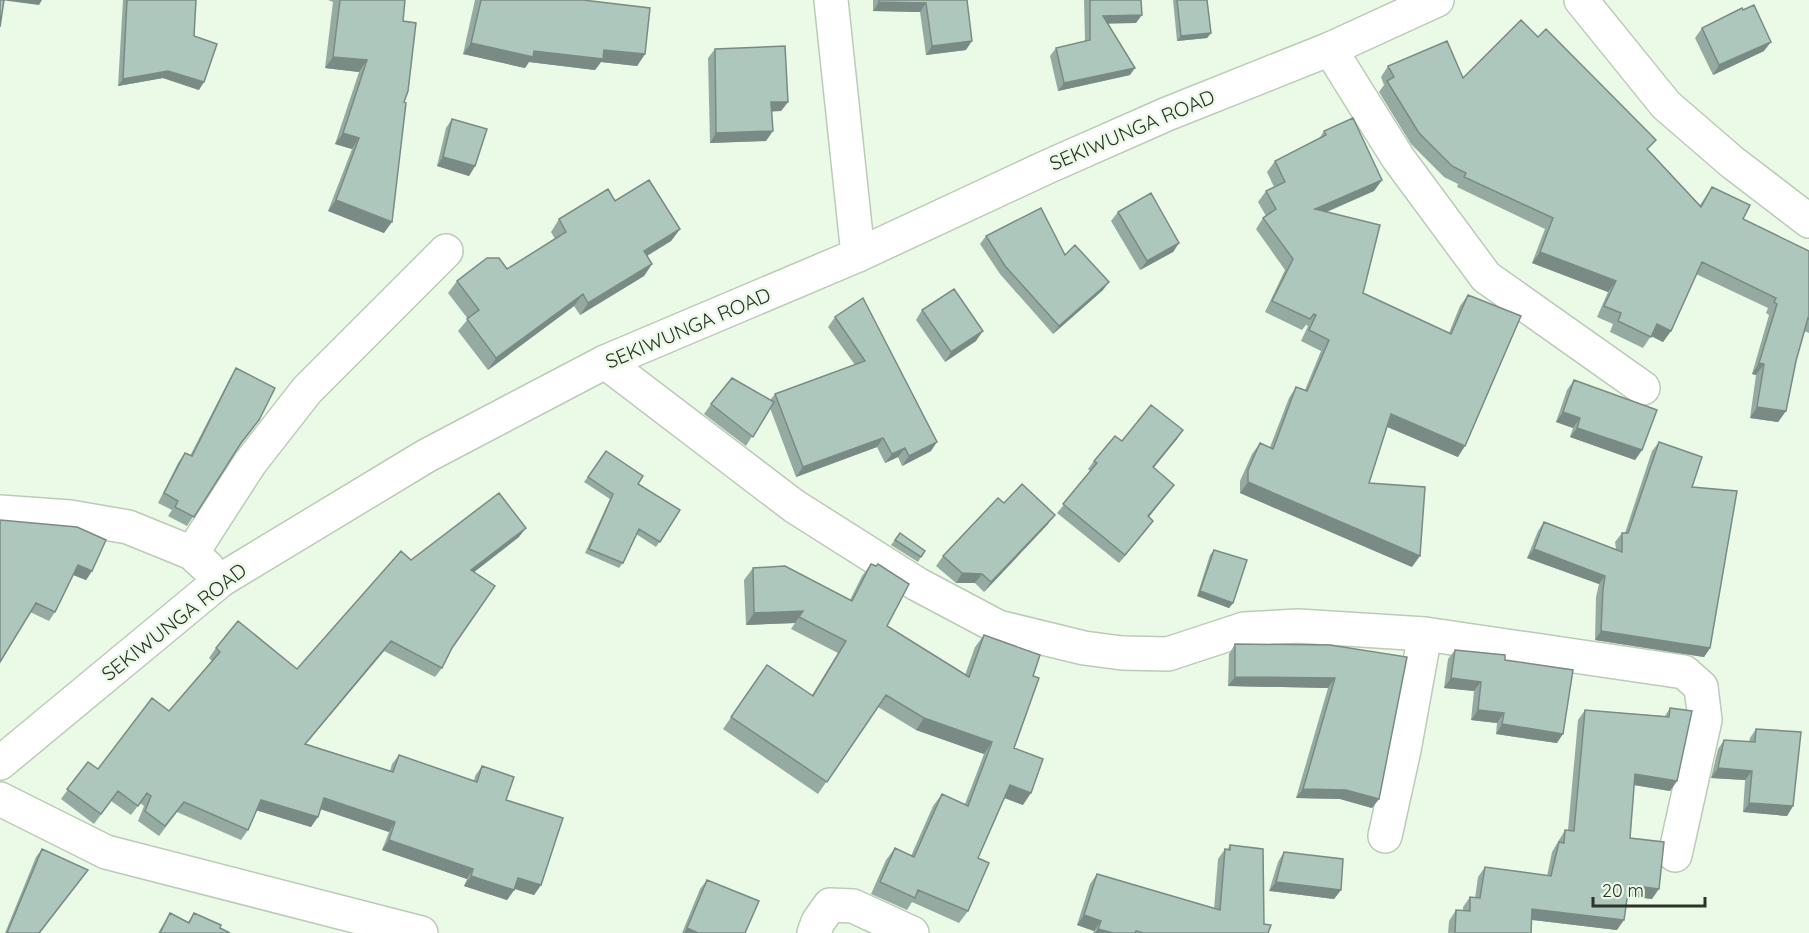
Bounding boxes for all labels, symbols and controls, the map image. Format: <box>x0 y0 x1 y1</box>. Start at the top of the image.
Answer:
street label: SEKIWUNGA ROAD <box>1045 83 1218 176</box>
street label: SEKIWUNGA ROAD <box>601 281 774 374</box>
street label: SEKIWUNGA ROAD <box>96 557 251 686</box>
scale bar <box>1593 870 1706 908</box>
text: 20 m <box>1602 879 1644 902</box>

